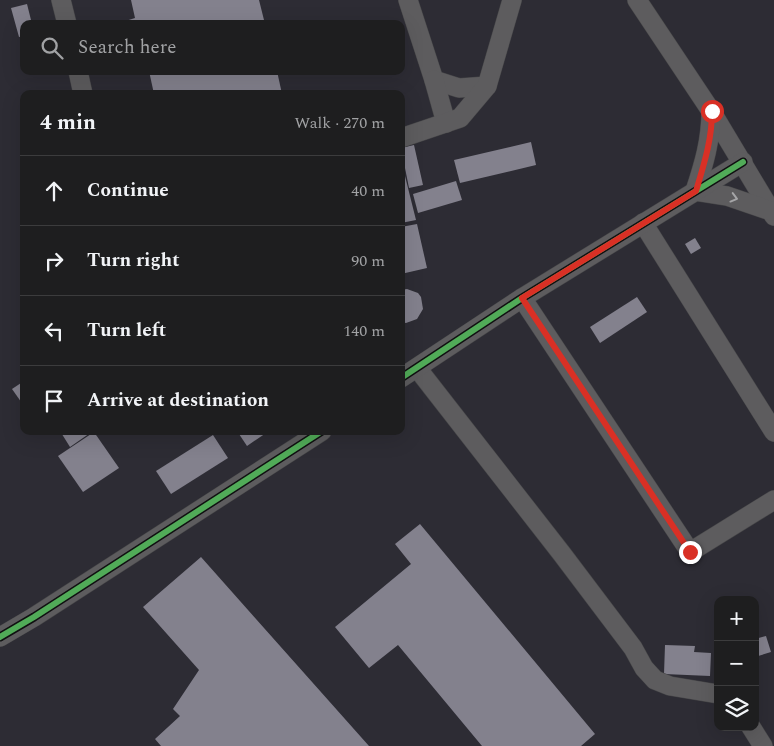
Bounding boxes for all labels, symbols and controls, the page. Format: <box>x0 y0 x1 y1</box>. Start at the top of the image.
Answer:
search box <box>20 20 405 75</box>
text: Search here <box>78 33 177 62</box>
icon: search <box>38 34 66 62</box>
route start <box>701 100 724 123</box>
text: 4 min <box>40 107 96 139</box>
text: Walk · 270 m <box>294 111 385 135</box>
text: Continue <box>87 176 169 205</box>
icon: ahead <box>40 177 68 205</box>
text: 40 m <box>351 179 385 203</box>
one-way arrow <box>729 192 738 203</box>
text: Turn right <box>87 246 180 275</box>
icon: right <box>40 247 68 275</box>
text: 90 m <box>351 249 385 273</box>
text: Turn left <box>87 316 166 345</box>
icon: left <box>40 317 68 345</box>
text: 140 m <box>343 319 385 343</box>
text: Arrive at destination <box>87 386 269 415</box>
icon: arrive <box>40 387 68 415</box>
route end <box>679 541 702 564</box>
map controls <box>714 596 759 731</box>
button: + <box>714 596 759 641</box>
button: − <box>714 641 759 686</box>
button: layers <box>714 686 759 731</box>

